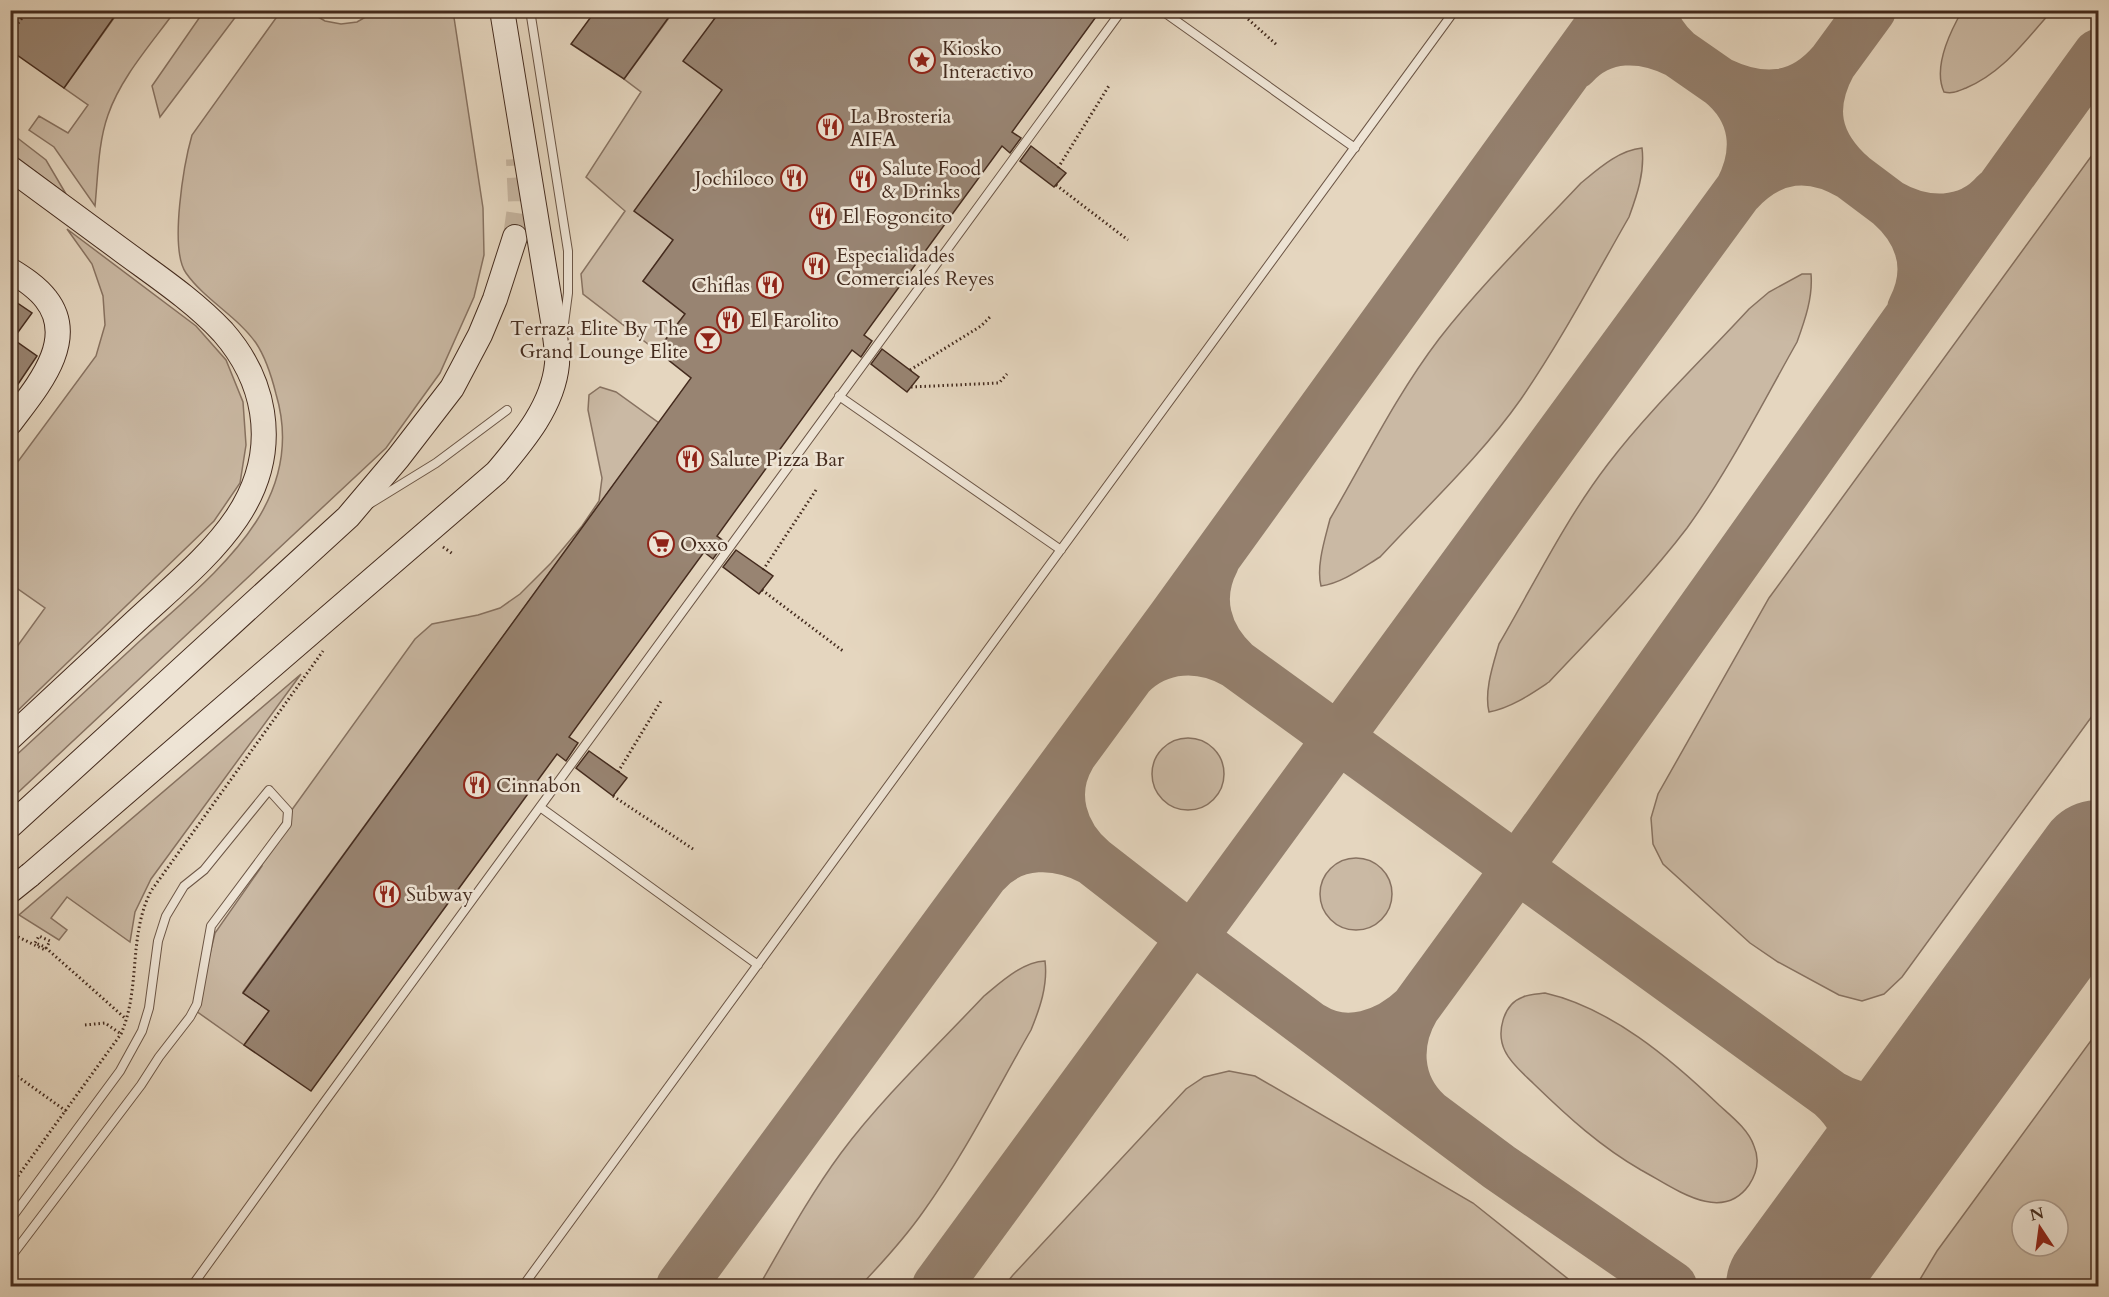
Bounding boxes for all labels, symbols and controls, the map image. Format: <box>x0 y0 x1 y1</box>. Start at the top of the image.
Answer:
place label: Kiosko Interactivo <box>942 35 1034 85</box>
place icon: Kiosko Interactivo <box>907 45 937 75</box>
place label: La Brosteria AIFA <box>850 103 952 153</box>
restaurant icon: La Brosteria AIFA <box>815 112 845 142</box>
place label: Salute Food & Drinks <box>882 155 982 205</box>
restaurant icon: Jochiloco <box>779 163 809 193</box>
restaurant icon: Salute Food & Drinks <box>848 164 878 194</box>
place label: Jochiloco <box>692 165 774 192</box>
restaurant icon: El Fogoncito <box>808 201 838 231</box>
place label: El Fogoncito <box>842 203 952 230</box>
place label: Especialidades Comerciales Reyes <box>836 242 994 292</box>
restaurant icon: Especialidades Comerciales Reyes <box>801 251 831 281</box>
restaurant icon: Chiflas <box>755 270 785 300</box>
place label: Chiflas <box>691 272 750 299</box>
restaurant icon: El Farolito <box>715 305 745 335</box>
place label: El Farolito <box>750 307 839 334</box>
place label: Terraza Elite By The Grand Lounge Elite <box>510 315 688 365</box>
bar icon: Terraza Elite By The Grand Lounge Elite <box>693 325 723 355</box>
restaurant icon: Salute Pizza Bar <box>675 444 705 474</box>
place label: Salute Pizza Bar <box>710 446 845 473</box>
supermarket icon: Oxxo <box>646 529 676 559</box>
place label: Oxxo <box>680 531 728 558</box>
restaurant icon: Cinnabon <box>462 770 492 800</box>
place label: Cinnabon <box>496 772 582 799</box>
restaurant icon: Subway <box>372 879 402 909</box>
place label: Subway <box>406 881 473 908</box>
north arrow <box>2010 1198 2070 1258</box>
text: N <box>2028 1202 2046 1227</box>

